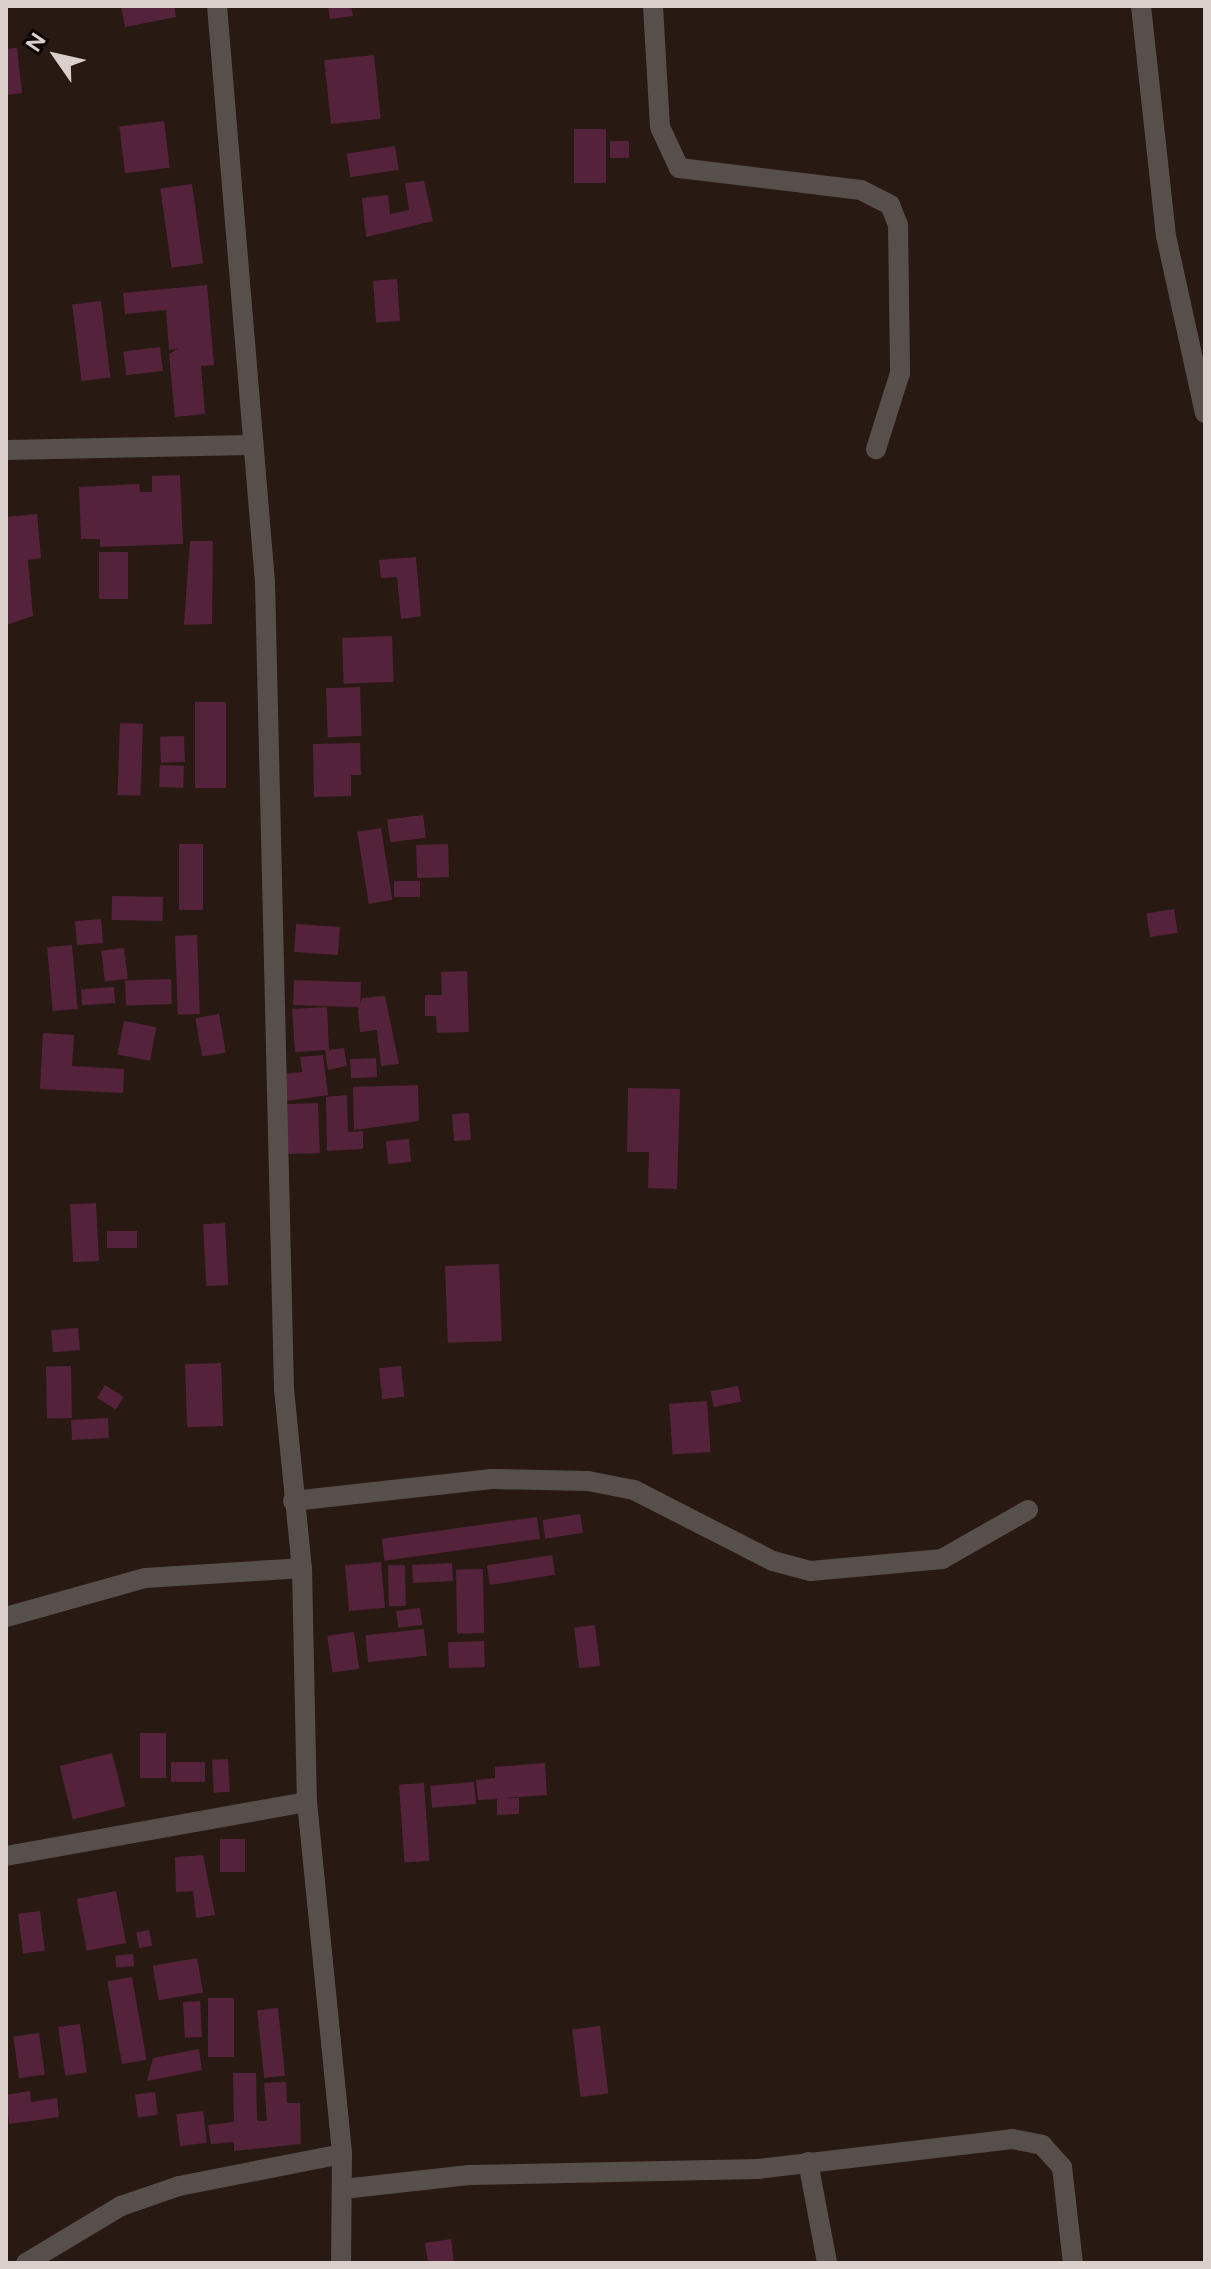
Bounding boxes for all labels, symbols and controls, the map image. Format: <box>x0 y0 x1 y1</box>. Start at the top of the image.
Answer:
north arrow <box>16 16 96 96</box>
text: N <box>20 28 52 57</box>

